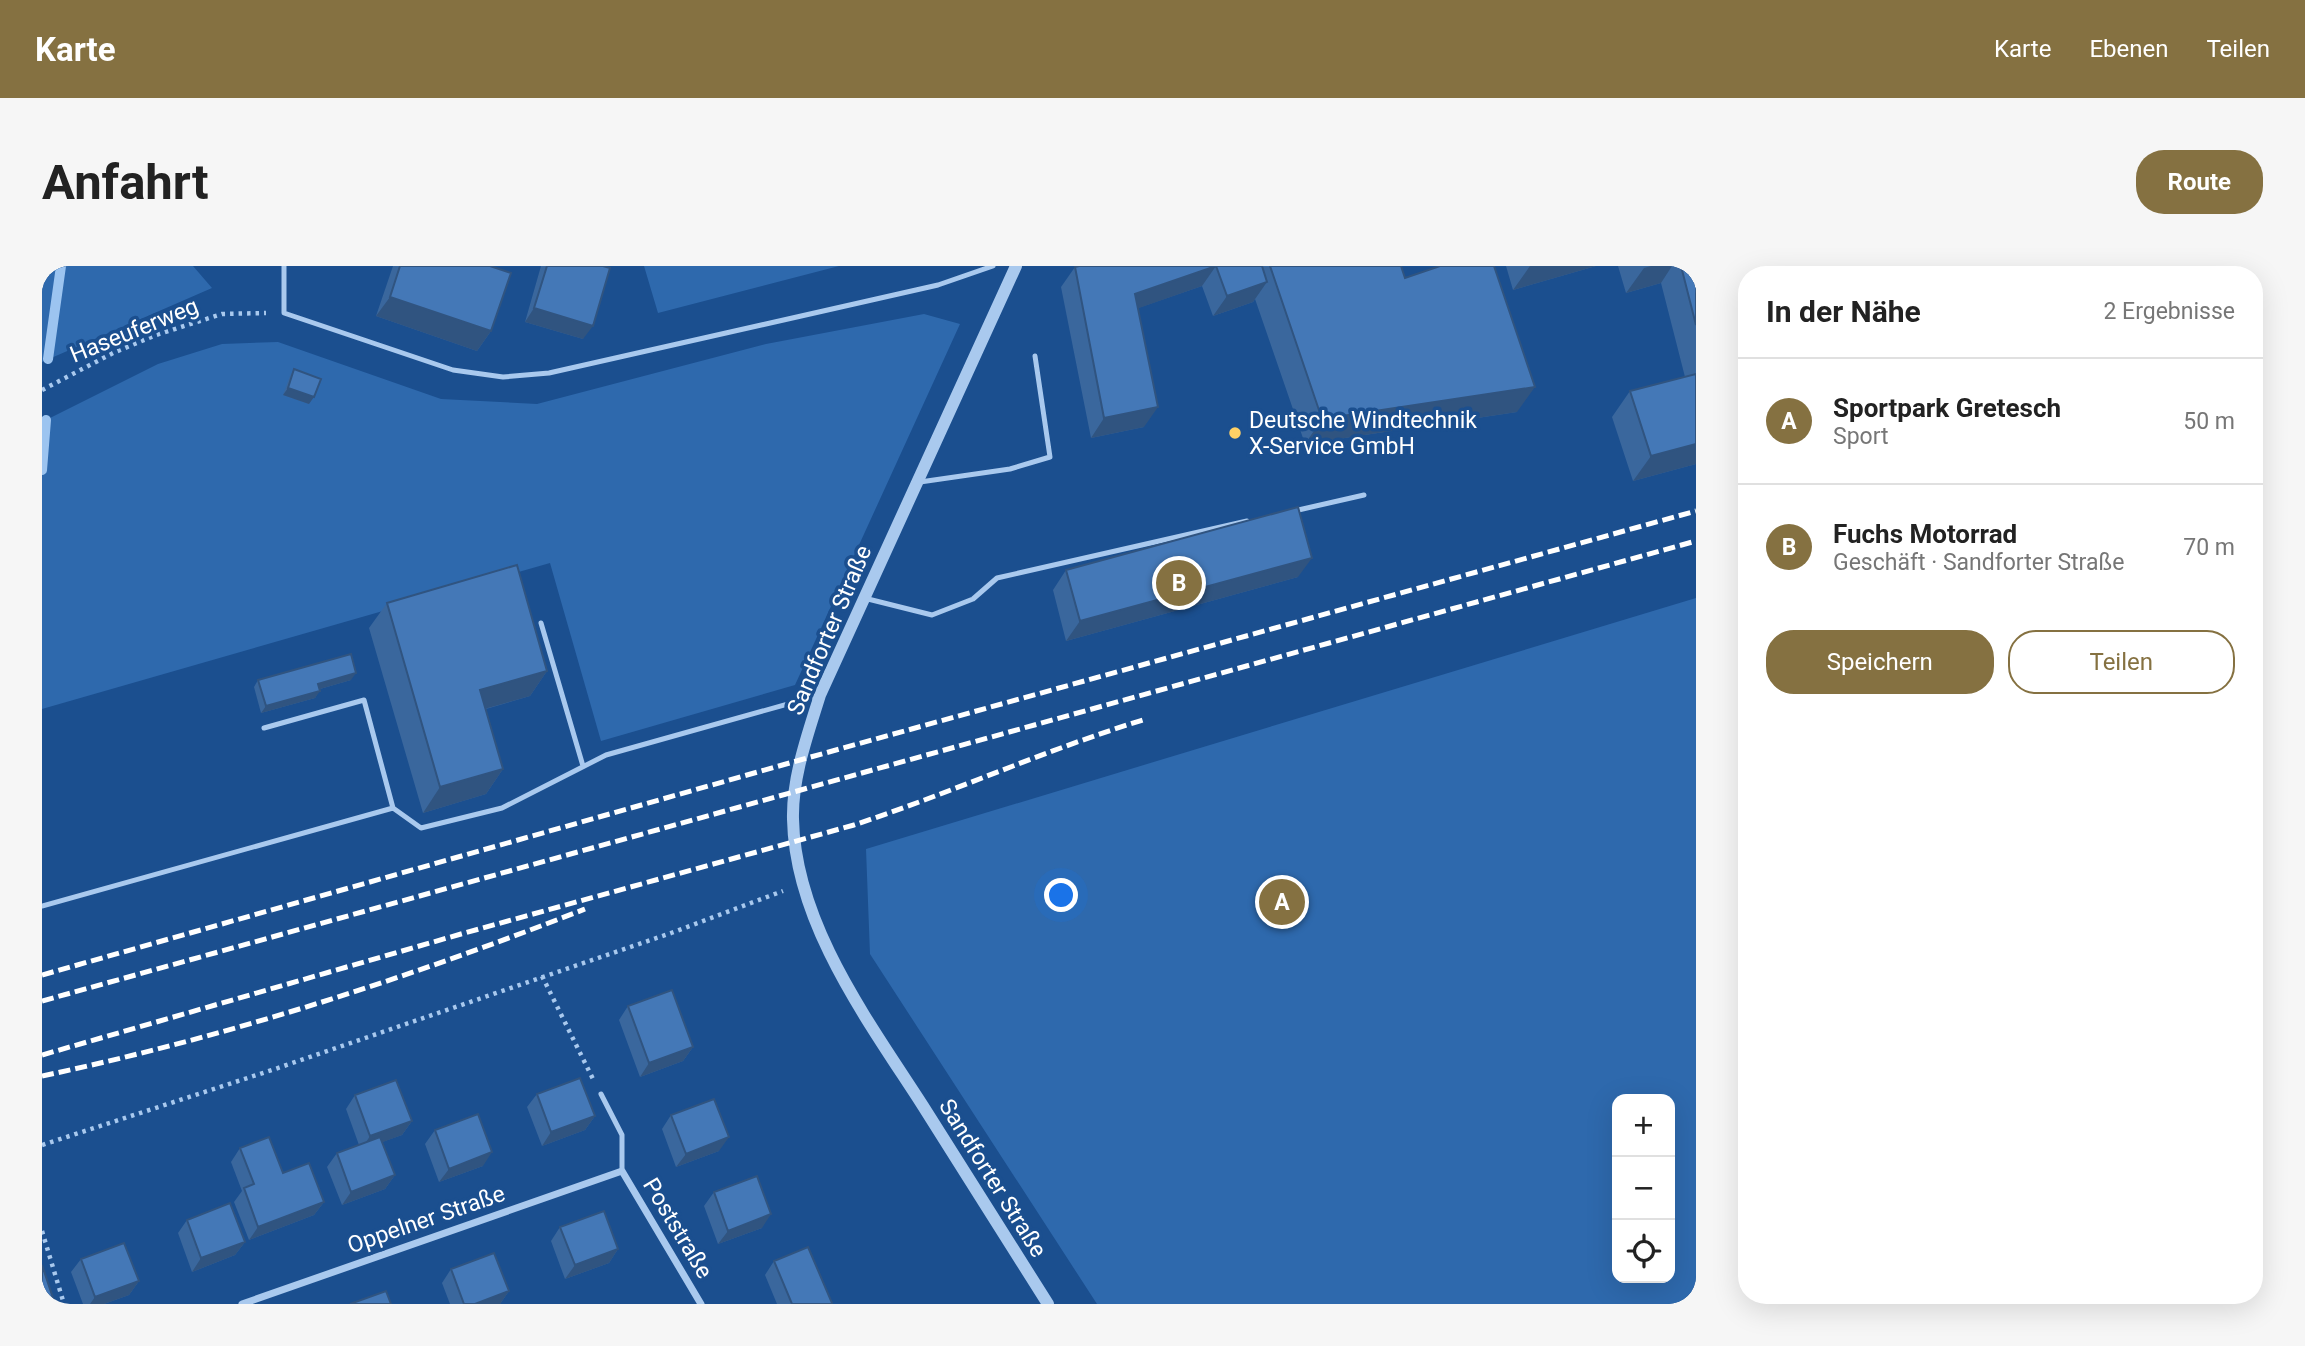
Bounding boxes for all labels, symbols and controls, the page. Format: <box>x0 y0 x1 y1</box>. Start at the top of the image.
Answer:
text: Karte <box>35 30 116 69</box>
text: Karte <box>1994 35 2051 63</box>
text: Ebenen <box>2089 35 2168 63</box>
text: Teilen <box>2206 35 2270 63</box>
button: Route <box>2136 150 2263 214</box>
text: Anfahrt <box>42 154 209 211</box>
street label: Haseuferweg <box>66 292 202 368</box>
text: In der Nähe <box>1766 294 1921 329</box>
text: 2 Ergebnisse <box>2103 298 2235 325</box>
text: Sportpark Gretesch <box>1833 393 2061 423</box>
place label: Deutsche Windtechnik X-Service GmbH <box>1249 407 1477 460</box>
text: A <box>1781 408 1797 435</box>
text: 50 m <box>2183 408 2235 435</box>
text: Sport <box>1833 423 1889 450</box>
marker: Deutsche Windtechnik X-Service GmbH <box>1227 425 1243 441</box>
text: Fuchs Motorrad <box>1833 519 2017 549</box>
text: B <box>1782 534 1796 561</box>
text: 70 m <box>2183 534 2235 561</box>
street label: Sandforter Straße <box>782 541 877 719</box>
text: Geschäft · Sandforter Straße <box>1833 549 2124 576</box>
pin: B <box>1156 557 1202 609</box>
button: Speichern <box>1766 630 1994 694</box>
button: Teilen <box>2008 630 2235 694</box>
pin: A <box>1259 876 1305 928</box>
your location <box>1044 878 1078 912</box>
street label: Sandforter Straße <box>933 1094 1052 1262</box>
map controls <box>1612 1094 1675 1283</box>
button: + <box>1612 1094 1675 1157</box>
button: − <box>1612 1157 1675 1220</box>
street label: Poststraße <box>637 1173 718 1283</box>
street label: Oppelner Straße <box>344 1180 508 1259</box>
button: locate <box>1612 1220 1675 1283</box>

